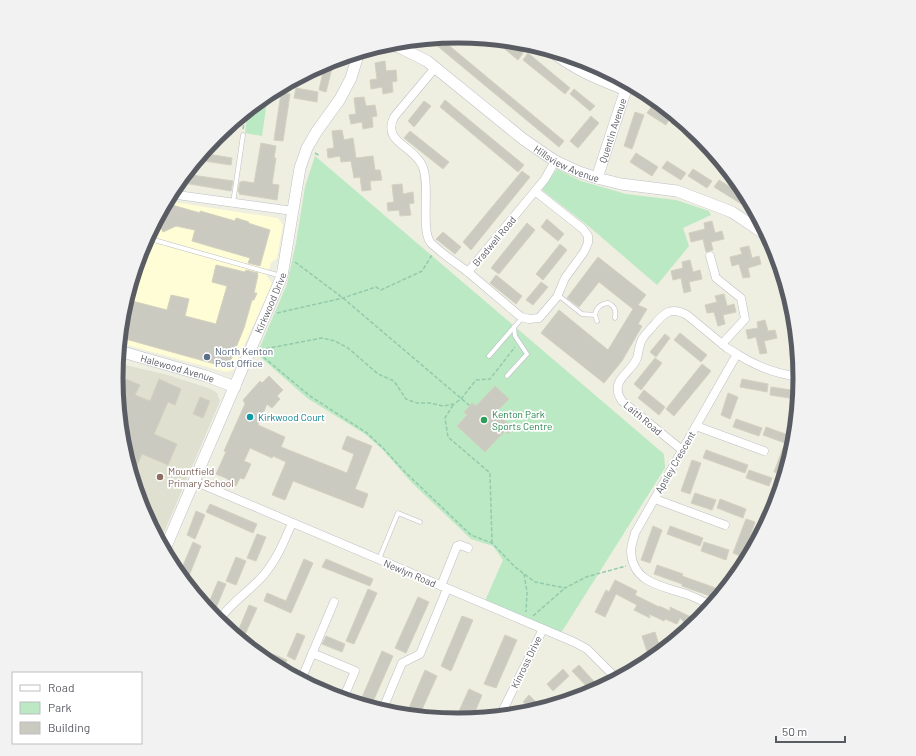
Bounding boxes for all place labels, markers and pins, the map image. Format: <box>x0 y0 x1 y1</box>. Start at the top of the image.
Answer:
place label: North Kenton Post Office <box>215 345 273 369</box>
marker: North Kenton Post Office <box>202 352 212 362</box>
place label: Kenton Park Sports Centre <box>492 408 552 432</box>
place label: Kirkwood Court <box>258 411 325 423</box>
marker: Kirkwood Court <box>245 412 255 422</box>
marker: Kenton Park Sports Centre <box>479 415 489 425</box>
place label: Mountfield Primary School <box>168 465 234 489</box>
marker: Mountfield Primary School <box>155 472 165 482</box>

